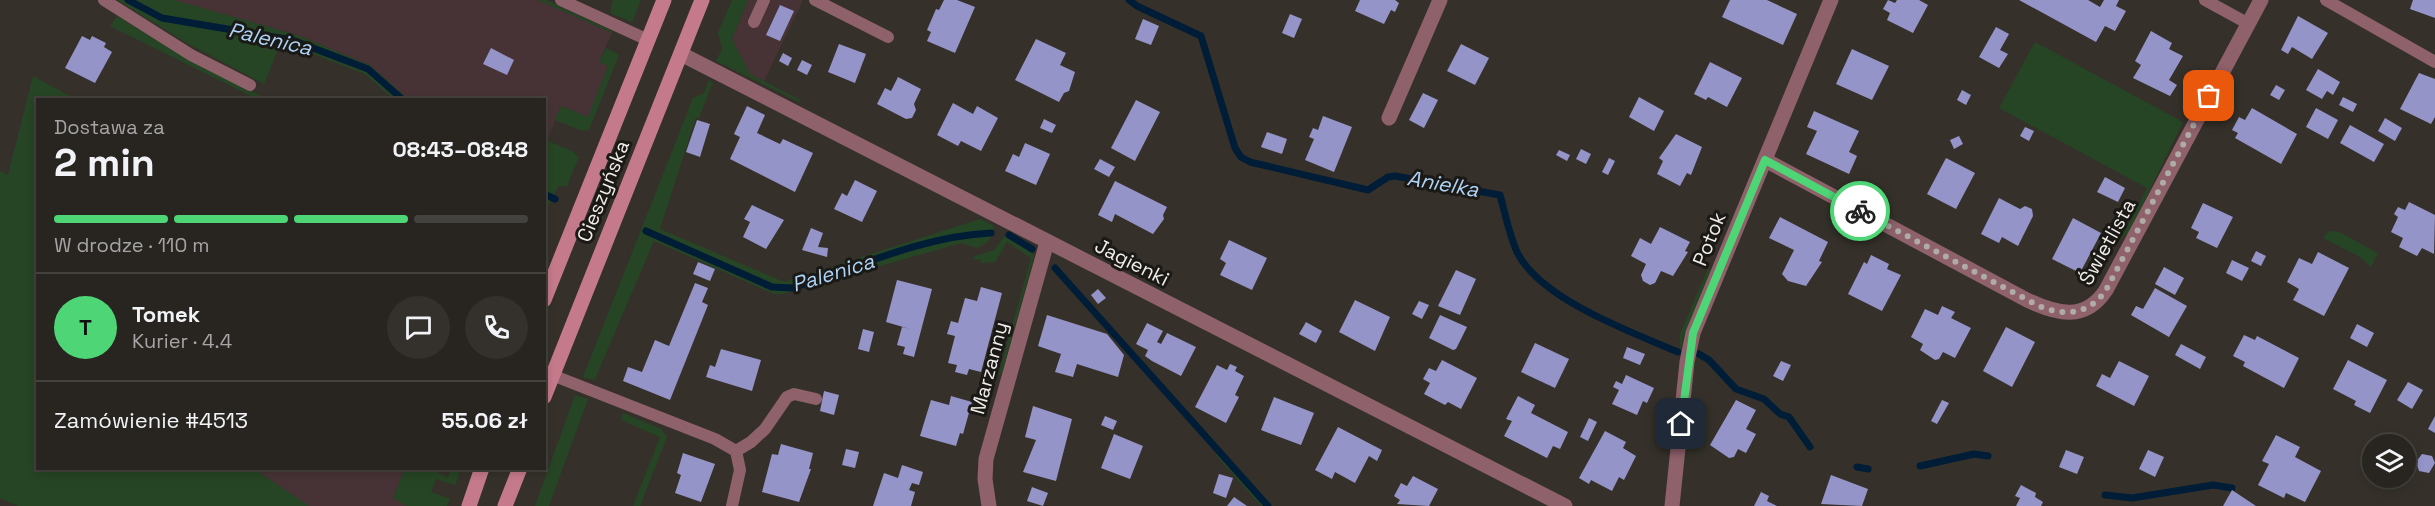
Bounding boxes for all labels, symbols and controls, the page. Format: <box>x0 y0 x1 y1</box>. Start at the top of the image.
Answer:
water label: Palenica <box>226 16 315 61</box>
pin <box>2183 70 2234 121</box>
icon: bag <box>2192 79 2225 112</box>
text: Dostawa za <box>54 114 165 140</box>
text: 08:43–08:48 <box>393 135 528 163</box>
street label: Cieszyńska <box>571 136 635 246</box>
text: 2 min <box>54 138 155 187</box>
water label: Anielka <box>1405 164 1482 203</box>
courier <box>1830 181 1890 241</box>
street label: Świetlista <box>2073 194 2141 290</box>
icon: bike <box>1844 195 1877 228</box>
street label: Potok <box>1687 208 1732 270</box>
text: W drodze · 110 m <box>54 232 210 258</box>
street label: Jagienki <box>1090 232 1174 292</box>
water label: Palenica <box>788 247 878 298</box>
button: chat <box>387 296 450 359</box>
button: phone <box>465 296 528 359</box>
text: Tomek <box>132 300 200 328</box>
text: T <box>79 313 92 341</box>
street label: Marzanny <box>964 319 1014 417</box>
text: Kurier · 4.4 <box>132 328 232 354</box>
pin <box>1655 398 1706 449</box>
text: Zamówienie #4513 <box>54 406 248 434</box>
text: 55.06 zł <box>441 406 528 434</box>
icon: home <box>1664 407 1697 440</box>
map controls <box>2362 434 2416 488</box>
button: layers <box>2362 434 2416 488</box>

